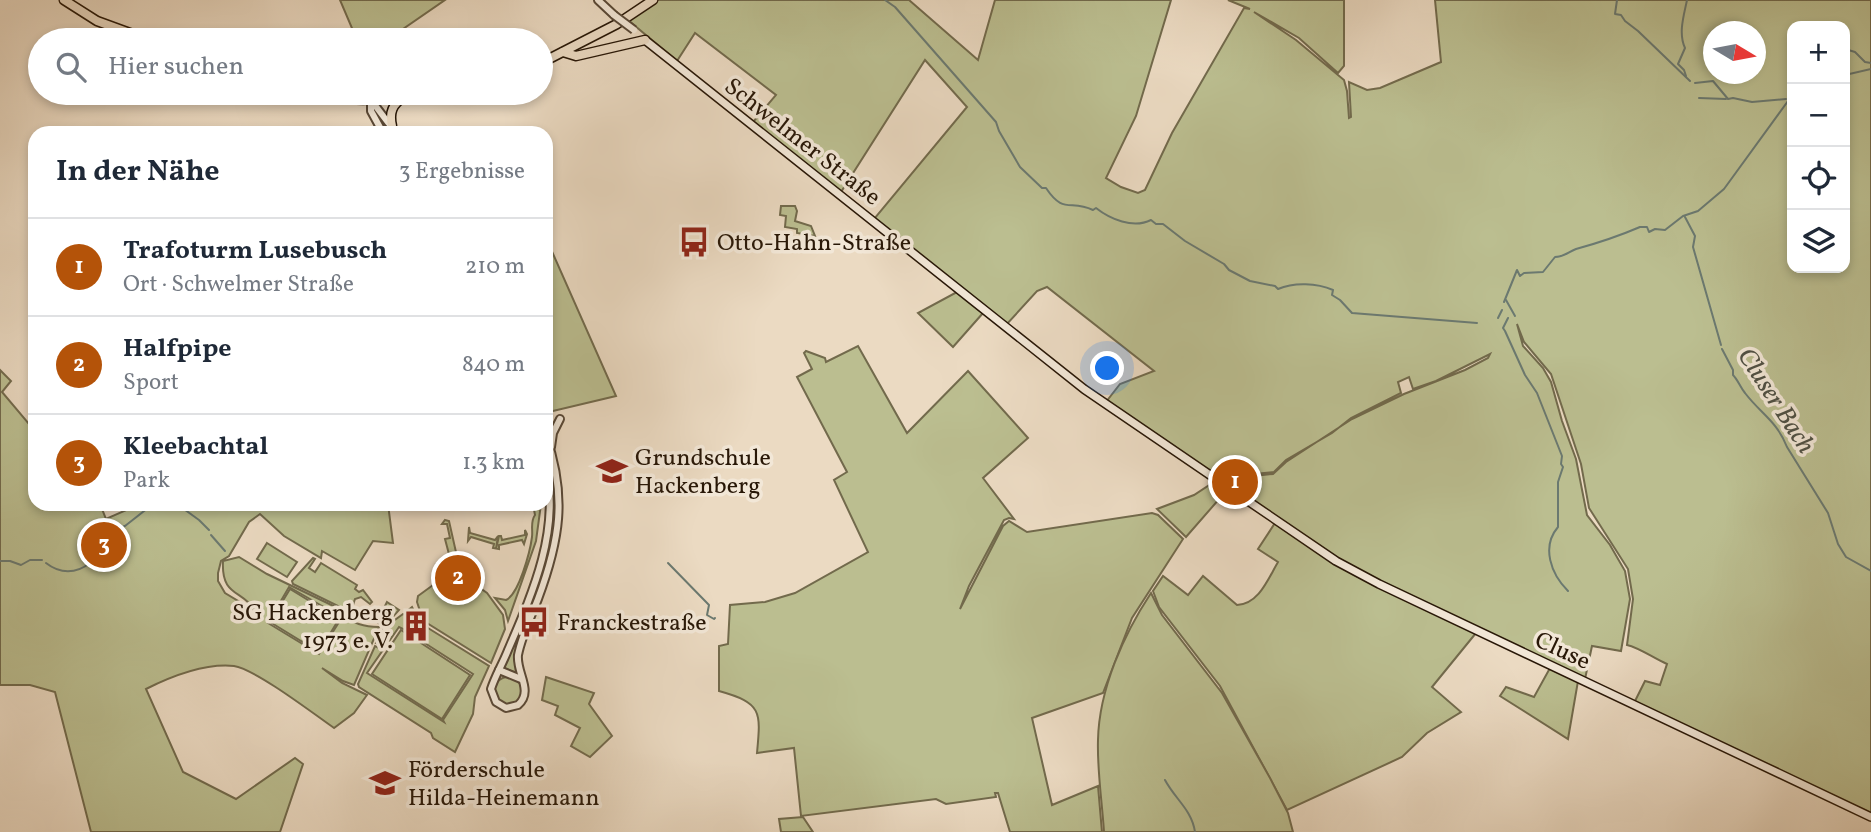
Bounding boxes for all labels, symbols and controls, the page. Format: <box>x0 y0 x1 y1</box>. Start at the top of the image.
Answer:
north arrow <box>1703 21 1766 84</box>
map controls <box>1787 21 1850 273</box>
button: + <box>1787 21 1850 84</box>
search box <box>28 28 553 105</box>
icon: search <box>52 48 90 86</box>
text: Hier suchen <box>108 49 244 85</box>
street label: Schwelmer Straße <box>716 71 887 215</box>
button: − <box>1787 84 1850 147</box>
button: locate <box>1787 147 1850 210</box>
text: In der Nähe <box>56 151 220 193</box>
text: 3 Ergebnisse <box>399 156 525 188</box>
button: layers <box>1787 210 1850 273</box>
bus stop icon: Otto-Hahn-Straße <box>677 225 711 259</box>
place label: Otto-Hahn-Straße <box>717 227 911 261</box>
text: Trafoturm Lusebusch <box>123 233 387 269</box>
text: 1 <box>74 251 84 283</box>
text: 210 m <box>465 251 525 283</box>
text: Ort · Schwelmer Straße <box>123 269 354 301</box>
text: Halfpipe <box>123 331 232 367</box>
water label: Cluser Bach <box>1728 341 1823 461</box>
text: 2 <box>73 349 85 381</box>
text: 840 m <box>462 349 525 381</box>
your location <box>1090 351 1124 385</box>
text: Sport <box>123 367 179 399</box>
text: Kleebachtal <box>123 429 268 465</box>
place label: Grundschule Hackenberg <box>635 442 771 504</box>
text: 3 <box>73 447 85 479</box>
text: 1.3 km <box>462 447 525 479</box>
school or university icon: Grundschule Hackenberg <box>595 454 629 488</box>
pin: 1 <box>1212 456 1258 508</box>
text: Park <box>123 465 170 497</box>
pin: 3 <box>81 519 127 571</box>
pin: 2 <box>435 552 481 604</box>
place label: SG Hackenberg 1973 e. V. <box>232 597 393 659</box>
bus stop icon: Franckestraße <box>517 605 551 639</box>
place label: Franckestraße <box>557 607 707 641</box>
building icon: SG Hackenberg 1973 e. V. <box>399 609 433 643</box>
street label: Cluse <box>1529 624 1596 679</box>
place label: Förderschule Hilda-Heinemann <box>408 754 600 816</box>
school or university icon: Förderschule Hilda-Heinemann <box>368 766 402 800</box>

